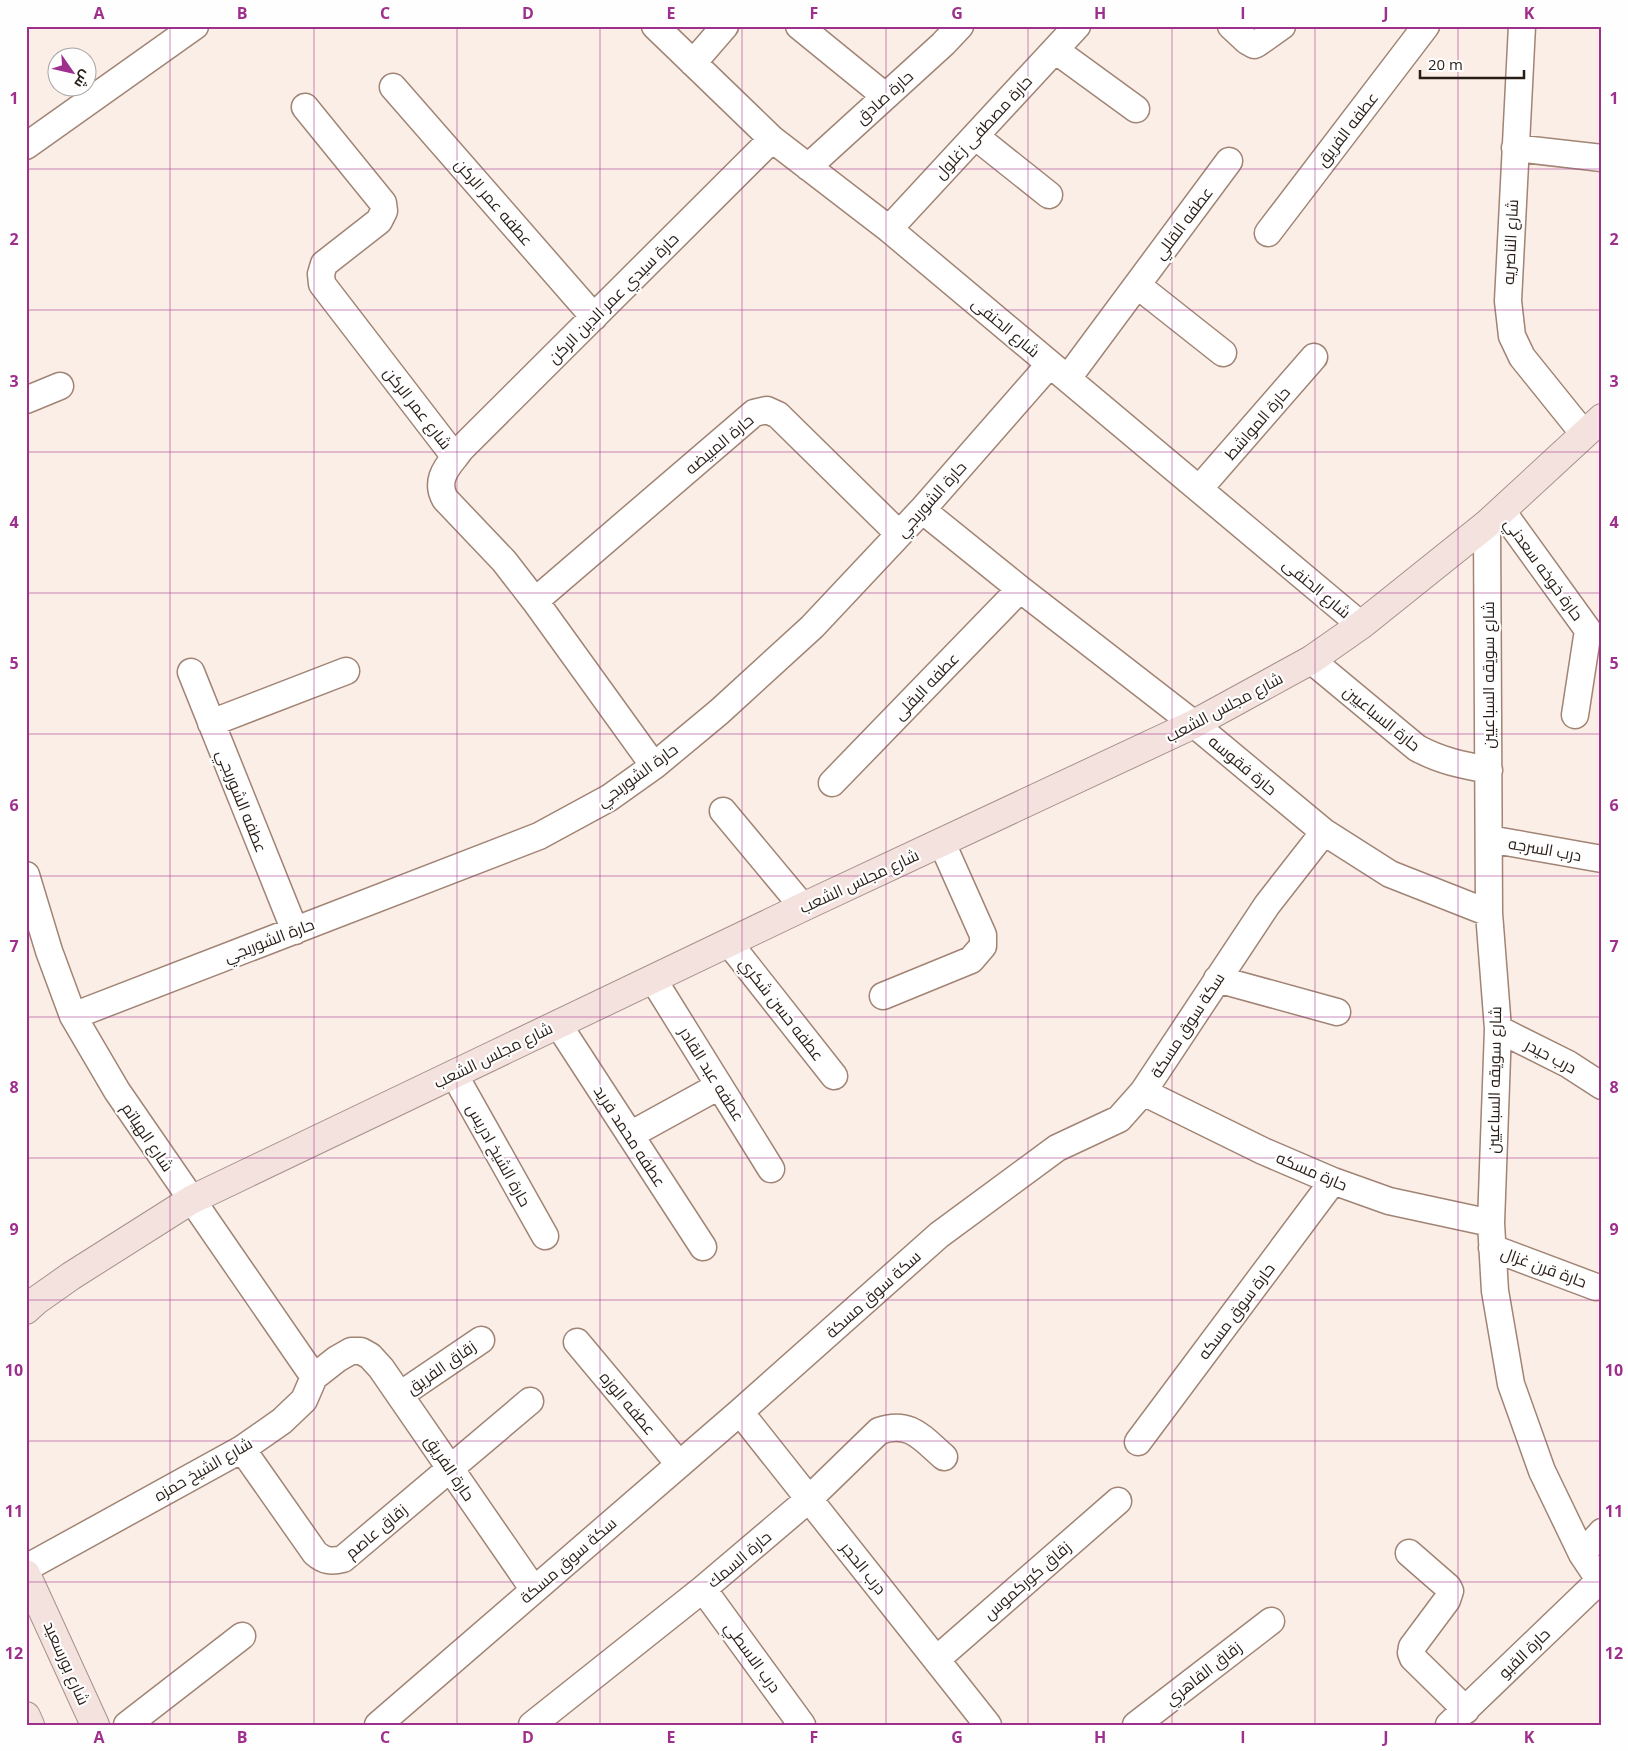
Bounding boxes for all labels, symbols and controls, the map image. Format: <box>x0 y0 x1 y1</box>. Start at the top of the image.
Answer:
text: A <box>93 2 105 24</box>
text: B <box>237 2 247 24</box>
text: C <box>380 2 390 24</box>
text: D <box>522 2 534 24</box>
text: E <box>667 2 676 24</box>
text: F <box>810 2 818 24</box>
text: G <box>951 2 963 24</box>
text: H <box>1094 2 1106 24</box>
text: I <box>1240 2 1246 24</box>
text: J <box>1381 2 1389 24</box>
text: K <box>1524 2 1535 24</box>
north arrow <box>48 48 98 98</box>
scale bar <box>1420 48 1524 80</box>
text: 20 m <box>1428 54 1463 74</box>
street label: حارة صادق <box>850 65 918 129</box>
text: ش <box>70 67 96 92</box>
street label: حارة مصطفى زغلول <box>929 70 1037 184</box>
text: 1 <box>9 87 19 109</box>
street label: عطفه الفريق <box>1311 87 1383 171</box>
text: 1 <box>1609 87 1619 109</box>
street label: عطفه عمر الركن <box>450 154 538 250</box>
street label: عطفه القللي <box>1148 182 1220 266</box>
street label: شارع الناصريه <box>1497 199 1524 285</box>
text: 2 <box>9 228 19 250</box>
street label: حارة سيدي عمر الدين الركن <box>543 228 686 371</box>
text: 2 <box>1609 228 1619 250</box>
street label: شارع الحنفى <box>967 292 1045 363</box>
street label: شارع عمر الركن <box>378 362 457 454</box>
text: 3 <box>9 370 19 392</box>
text: 3 <box>1609 370 1619 392</box>
street label: حارة المواشط <box>1219 382 1295 464</box>
street label: حارة المبيضه <box>680 409 758 479</box>
street label: حارة الشوربجي <box>891 456 973 544</box>
text: 4 <box>9 511 19 533</box>
text: 4 <box>1609 511 1619 533</box>
street label: حارة خوخه سعدني <box>1497 513 1589 627</box>
street label: شارع الحنفى <box>1278 553 1356 624</box>
street label: شارع سويقه السباعيين <box>1477 601 1500 749</box>
street label: عطفه البقلى <box>888 648 964 724</box>
text: 5 <box>9 652 19 674</box>
text: 5 <box>1609 652 1619 674</box>
street label: شارع مجلس الشعب <box>1162 667 1287 748</box>
street label: حارة السباعيين <box>1339 680 1425 756</box>
street label: حارة فقوسه <box>1204 730 1282 800</box>
street label: حارة الشوربجي <box>592 738 684 814</box>
street label: عطفه الشوربجي <box>209 746 273 857</box>
text: 6 <box>9 794 19 816</box>
text: 6 <box>1609 794 1619 816</box>
street label: درب السرجه <box>1507 832 1583 866</box>
street label: شارع مجلس الشعب <box>796 844 923 919</box>
street label: حارة الشوربجي <box>221 913 319 970</box>
text: 7 <box>9 935 19 957</box>
text: 7 <box>1609 935 1619 957</box>
street label: عطفه حسن شكري <box>732 953 829 1067</box>
street label: سكة سوق مسكة <box>1145 968 1229 1082</box>
street label: شارع سويقه السباعيين <box>1482 1006 1507 1154</box>
street label: شارع مجلس الشعب <box>430 1017 557 1094</box>
street label: عطفه عبد القادر <box>674 1022 750 1125</box>
street label: درب حيدر <box>1521 1033 1580 1079</box>
text: 8 <box>9 1076 19 1098</box>
text: 8 <box>1609 1076 1619 1098</box>
street label: عطفه محمد فريد <box>589 1081 671 1191</box>
street label: شارع الهياتم <box>116 1098 179 1176</box>
street label: حارة الشيخ ادريس <box>461 1100 536 1211</box>
street label: حارة مسكه <box>1273 1146 1351 1196</box>
text: 9 <box>9 1218 19 1240</box>
text: 9 <box>1609 1218 1619 1240</box>
street label: حارة قرن غزال <box>1498 1241 1590 1293</box>
street label: سكة سوق مسكة <box>821 1245 925 1343</box>
street label: حارة سوق مسكه <box>1192 1258 1280 1364</box>
street label: زقاق الفريق <box>402 1335 480 1399</box>
text: 10 <box>5 1359 23 1381</box>
text: 10 <box>1605 1359 1623 1381</box>
street label: عطفه الوزه <box>595 1367 661 1439</box>
street label: حارة الفريق <box>420 1431 480 1505</box>
street label: شارع الشيخ حمزه <box>150 1432 257 1507</box>
street label: زقاق عاصم <box>340 1499 412 1564</box>
text: 11 <box>5 1500 23 1522</box>
text: 11 <box>1605 1500 1623 1522</box>
street label: سكة سوق مسكة <box>515 1512 621 1608</box>
street label: حارة السمك <box>702 1526 776 1592</box>
street label: درب الحجر <box>835 1536 892 1599</box>
street label: زقاق كوركموس <box>978 1536 1076 1624</box>
street label: درب الاسطي <box>717 1617 786 1699</box>
street label: شارع بورسعيد <box>38 1618 95 1709</box>
street label: حارة القبو <box>1493 1623 1555 1683</box>
street label: زقاق القاهري <box>1160 1636 1248 1712</box>
text: 12 <box>5 1642 23 1664</box>
text: 12 <box>1605 1642 1623 1664</box>
text: A <box>93 1726 105 1748</box>
text: B <box>237 1726 247 1748</box>
text: C <box>380 1726 390 1748</box>
text: D <box>522 1726 534 1748</box>
text: E <box>667 1726 676 1748</box>
text: F <box>810 1726 818 1748</box>
text: G <box>951 1726 963 1748</box>
text: H <box>1094 1726 1106 1748</box>
text: I <box>1240 1726 1246 1748</box>
text: J <box>1381 1726 1389 1748</box>
text: K <box>1524 1726 1535 1748</box>

